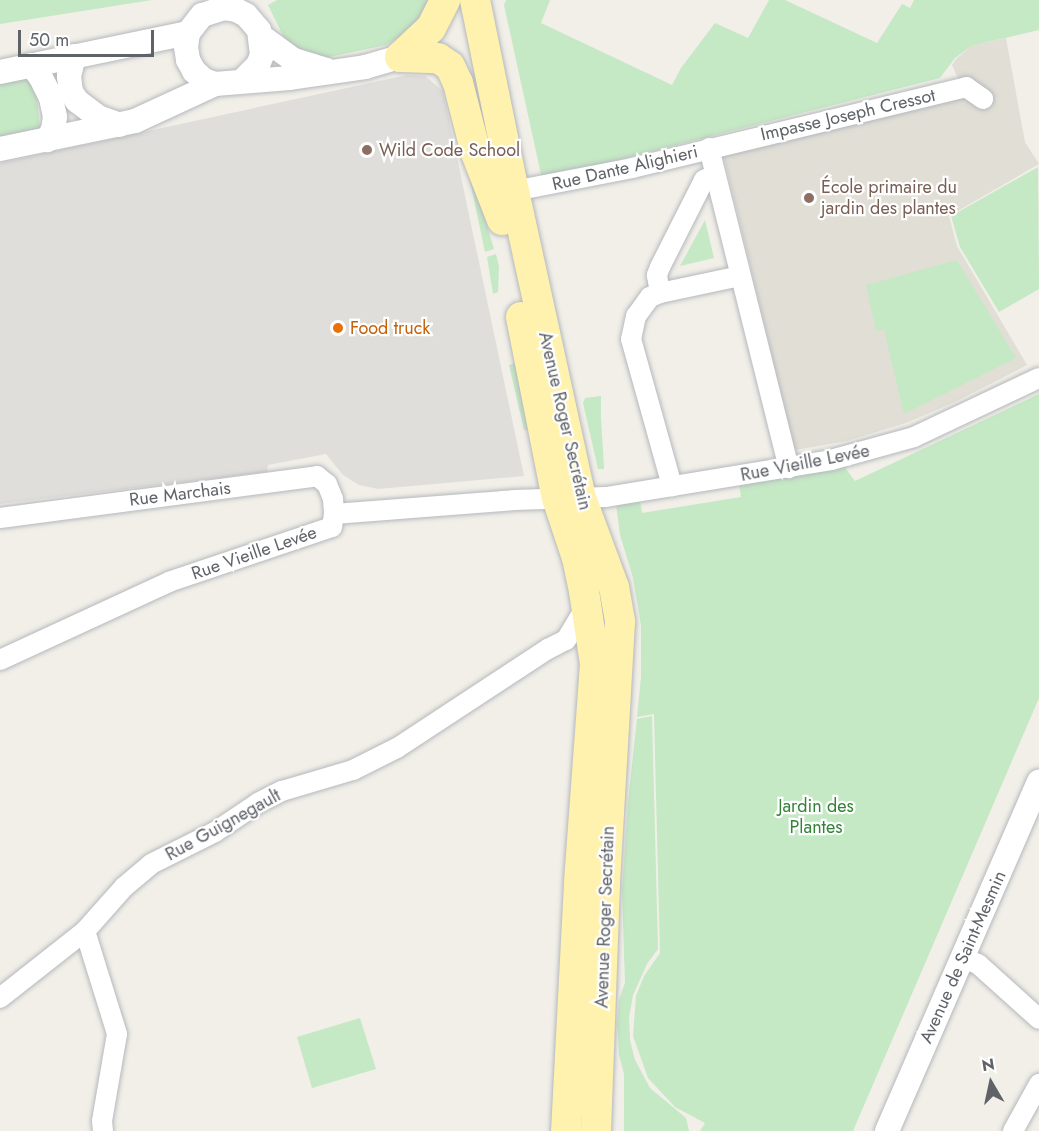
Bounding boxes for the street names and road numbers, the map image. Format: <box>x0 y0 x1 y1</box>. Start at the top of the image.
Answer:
street label: Impasse Joseph Cressot <box>759 84 937 146</box>
street label: Rue Dante Alighieri <box>550 141 700 195</box>
street label: Avenue Roger Secrétain <box>534 330 596 512</box>
street label: Rue Vieille Levée <box>739 440 871 486</box>
street label: Rue Marchais <box>128 477 232 511</box>
street label: Rue Vieille Levée <box>189 521 319 585</box>
street label: Rue Guignegault <box>162 785 284 865</box>
street label: Avenue Roger Secrétain <box>591 825 619 1009</box>
street label: Avenue de Saint-Mesmin <box>915 867 1011 1047</box>

